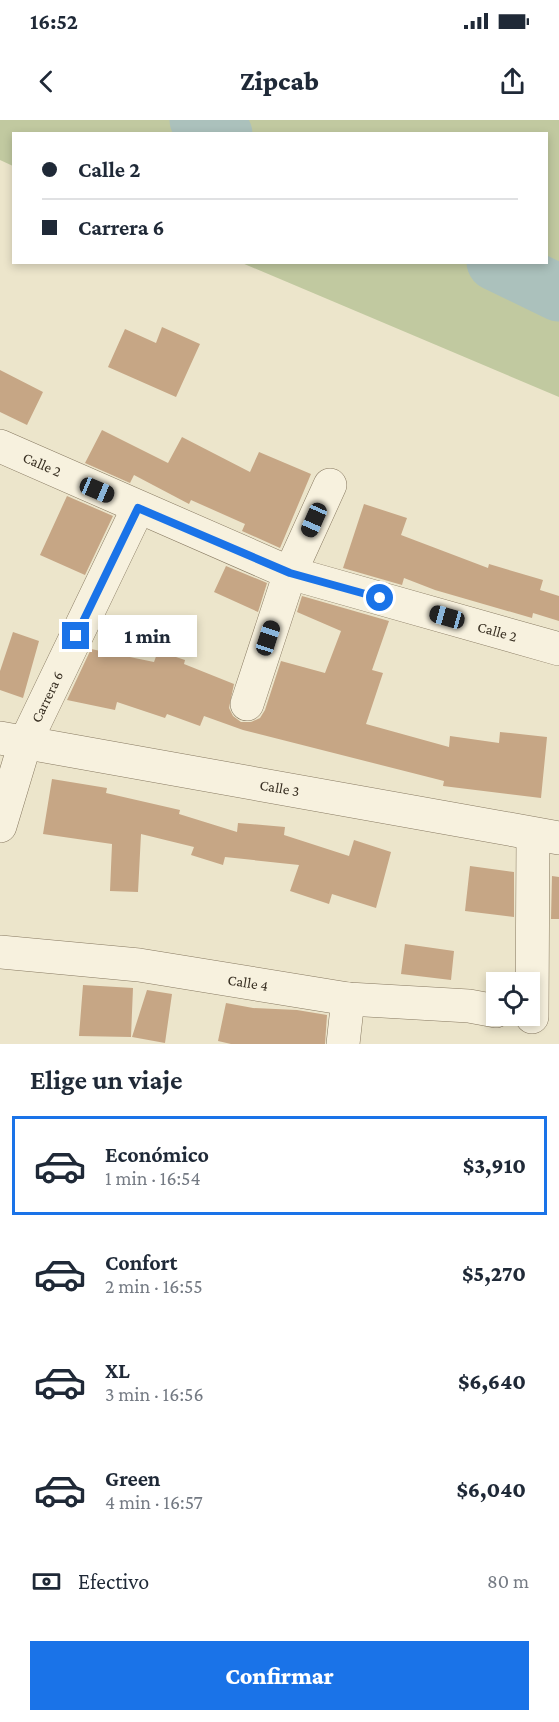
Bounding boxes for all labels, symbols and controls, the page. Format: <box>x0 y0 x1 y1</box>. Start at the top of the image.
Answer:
text: 16:52 <box>30 9 78 34</box>
icon: back <box>30 65 63 98</box>
icon: share <box>496 65 529 98</box>
text: Zipcab <box>240 66 319 96</box>
text: Calle 2 <box>78 157 140 182</box>
text: Carrera 6 <box>78 215 165 240</box>
street label: Calle 2 <box>21 449 64 480</box>
car <box>77 475 117 505</box>
car <box>298 500 330 540</box>
route start <box>366 584 393 611</box>
car <box>427 603 467 631</box>
callout: 1 min <box>97 615 196 657</box>
car <box>254 618 282 658</box>
street label: Calle 2 <box>476 618 519 645</box>
route end <box>62 622 89 649</box>
text: 1 min <box>124 625 171 647</box>
street label: Carrera 6 <box>28 668 66 725</box>
street label: Calle 3 <box>258 777 301 799</box>
street label: Calle 4 <box>227 972 269 994</box>
map controls <box>486 972 540 1026</box>
button: locate <box>486 972 540 1026</box>
text: Elige un viaje <box>30 1065 183 1095</box>
icon: car <box>33 1139 87 1193</box>
text: Económico <box>105 1142 209 1167</box>
text: $3,910 <box>463 1153 526 1178</box>
text: 1 min · 16:54 <box>105 1167 201 1189</box>
icon: car <box>33 1247 87 1301</box>
text: Confort <box>105 1250 178 1275</box>
text: $5,270 <box>462 1261 526 1286</box>
text: 2 min · 16:55 <box>105 1275 203 1297</box>
icon: car <box>33 1355 87 1409</box>
text: XL <box>105 1358 130 1383</box>
text: $6,640 <box>458 1369 526 1394</box>
text: 3 min · 16:56 <box>105 1383 204 1405</box>
icon: car <box>33 1463 87 1517</box>
text: Green <box>105 1466 161 1491</box>
text: $6,040 <box>457 1477 526 1502</box>
text: 4 min · 16:57 <box>105 1491 203 1513</box>
icon: cash <box>30 1565 63 1598</box>
text: Efectivo <box>78 1569 149 1594</box>
text: 80 m <box>487 1570 529 1592</box>
button: Confirmar <box>30 1641 529 1710</box>

